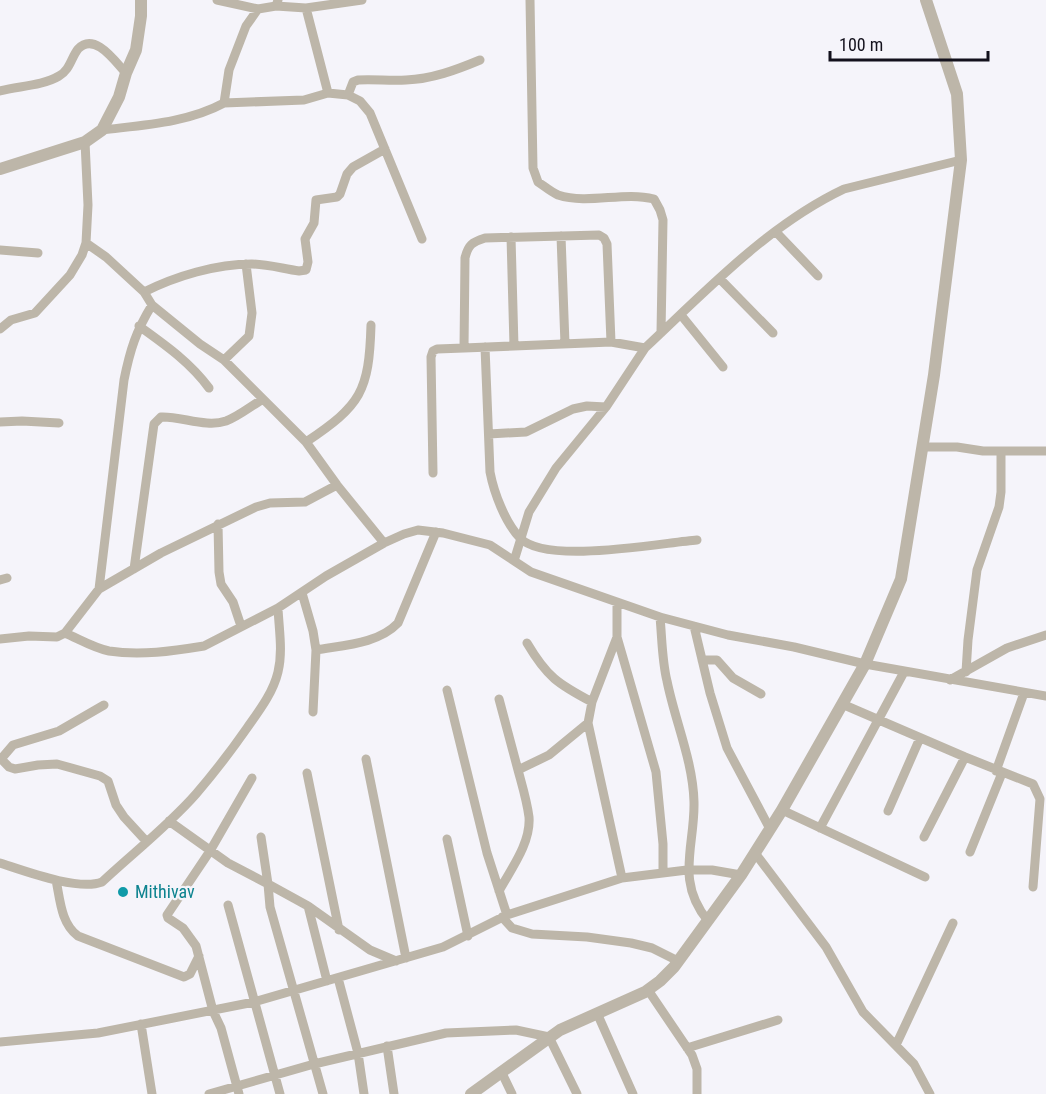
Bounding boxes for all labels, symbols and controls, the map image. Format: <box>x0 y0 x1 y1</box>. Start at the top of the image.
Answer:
scale bar <box>830 24 988 62</box>
text: 100 m <box>839 34 883 55</box>
place label: Mithivav <box>135 881 195 902</box>
marker: Mithivav <box>116 885 130 899</box>

